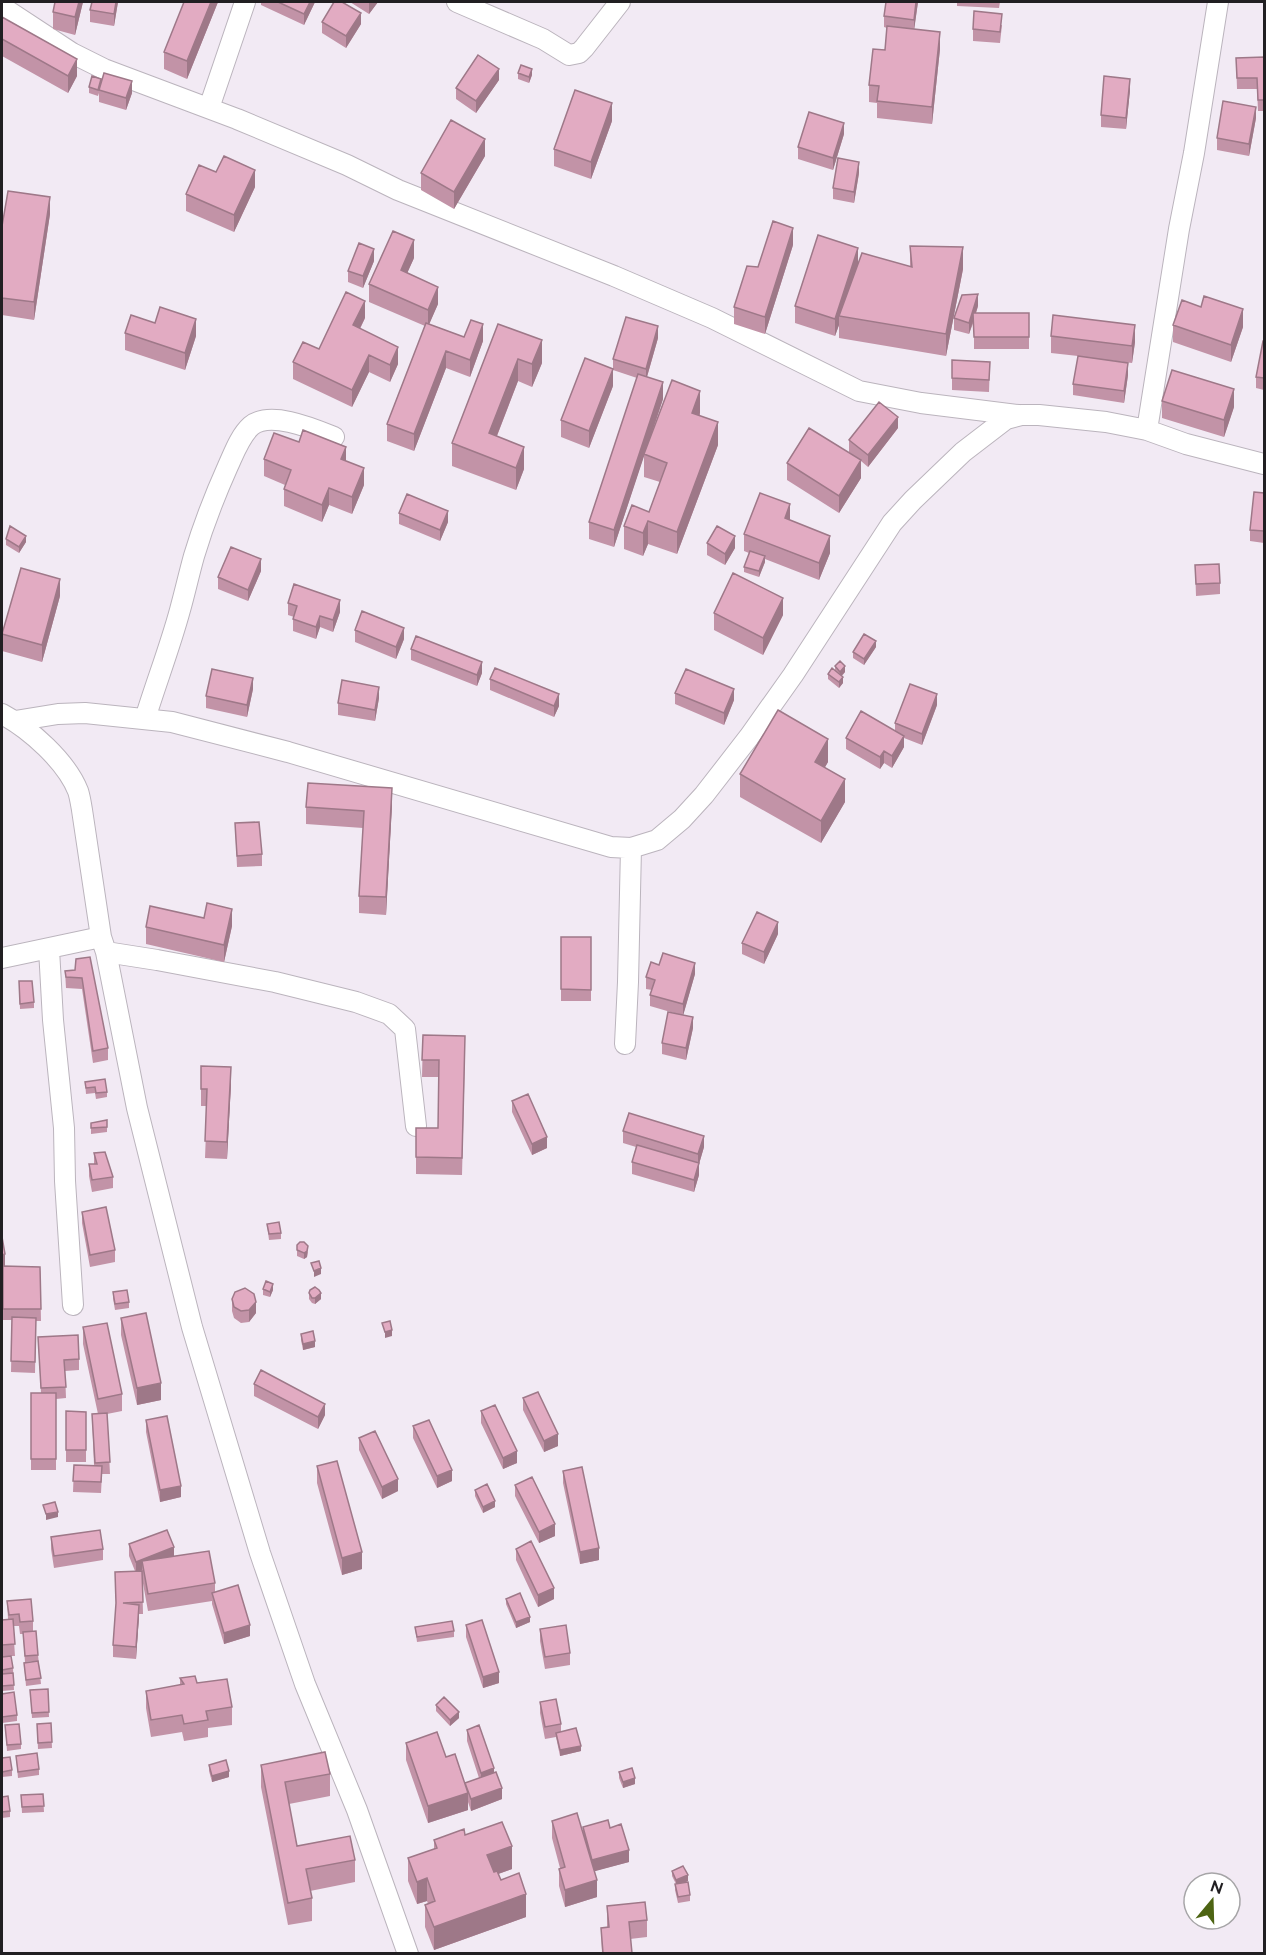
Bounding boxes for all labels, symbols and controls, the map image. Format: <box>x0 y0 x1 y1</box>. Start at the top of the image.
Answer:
north arrow <box>1182 1871 1242 1931</box>
text: N <box>1208 1876 1226 1898</box>

